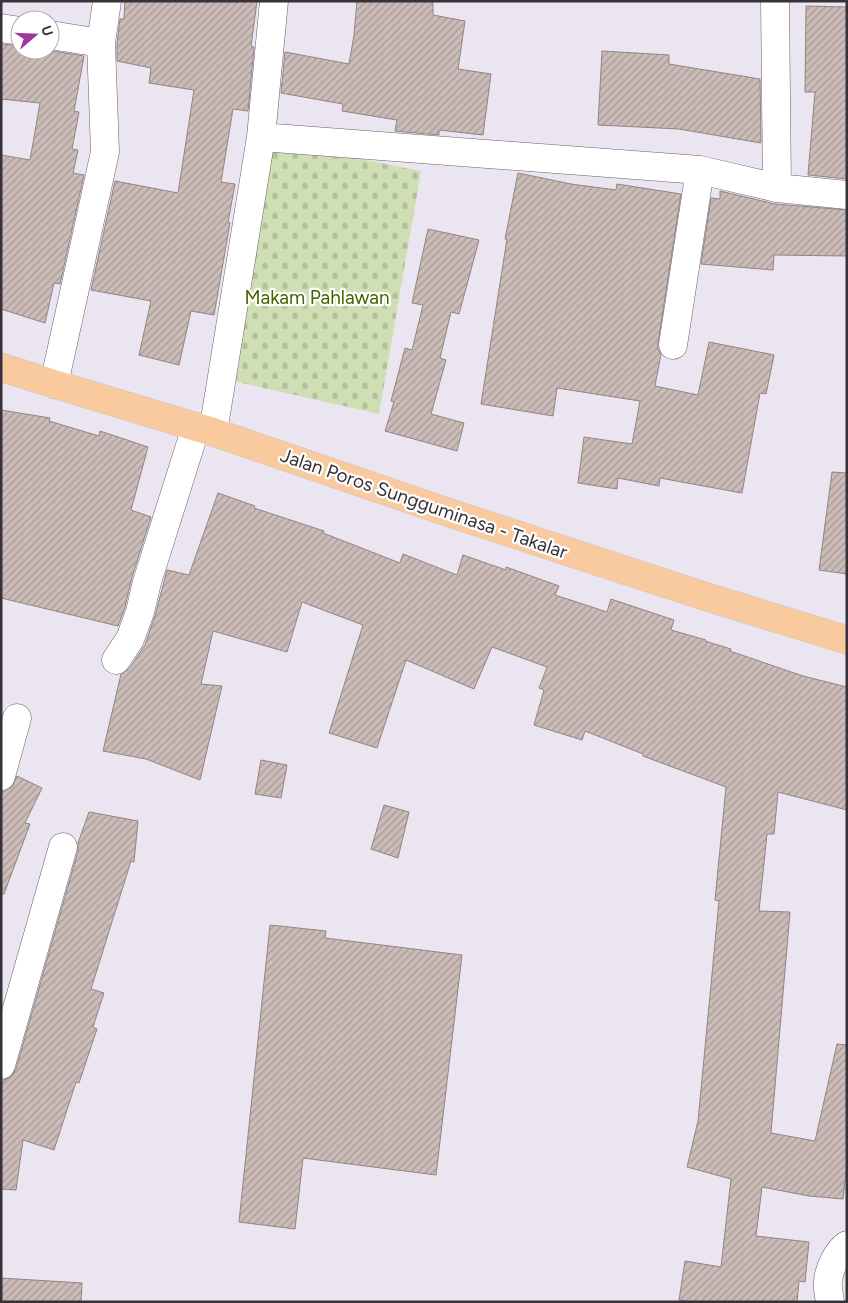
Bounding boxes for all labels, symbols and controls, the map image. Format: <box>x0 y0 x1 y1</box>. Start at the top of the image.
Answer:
north arrow <box>10 10 60 60</box>
text: U <box>37 24 56 38</box>
park label: Makam Pahlawan <box>244 286 390 309</box>
street label: Jalan Poros Sungguminasa - Takalar <box>277 443 571 564</box>

